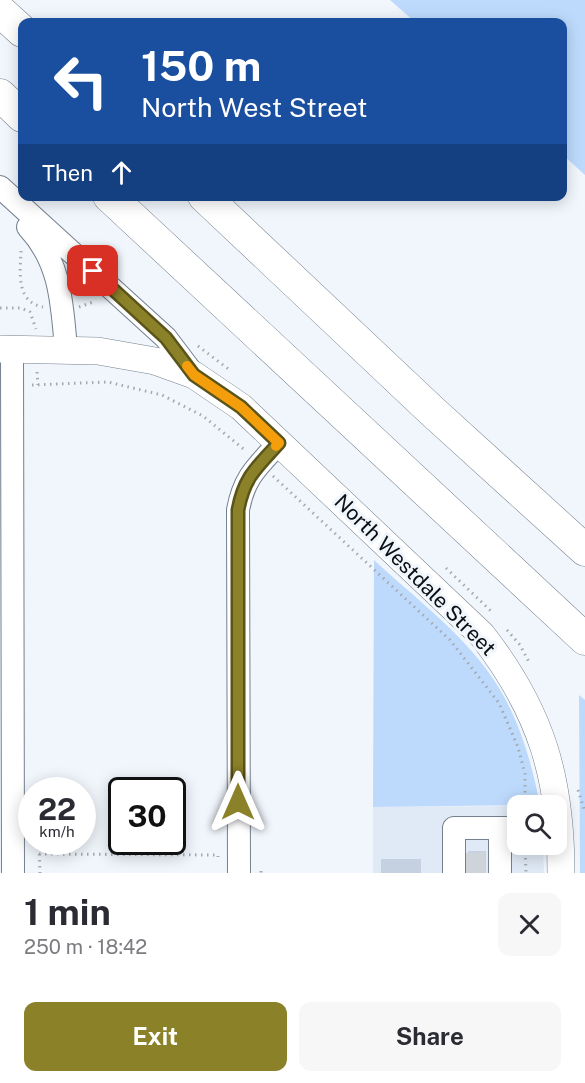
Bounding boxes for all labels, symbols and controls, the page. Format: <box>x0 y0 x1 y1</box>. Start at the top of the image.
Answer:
text: 150 m <box>141 41 261 90</box>
icon: left <box>42 42 120 120</box>
text: North West Street <box>141 91 368 123</box>
icon: ahead <box>105 156 138 189</box>
text: Then <box>42 160 93 186</box>
pin <box>67 245 118 296</box>
icon: arrive <box>76 254 109 287</box>
street label: North Westdale Street <box>330 489 501 660</box>
position arrow <box>206 770 270 834</box>
speed limit sign: 30 <box>108 777 186 855</box>
text: 22 <box>38 791 76 827</box>
map controls <box>507 795 567 855</box>
button: search <box>507 795 567 855</box>
text: km/h <box>39 823 75 840</box>
text: 1 min <box>24 891 111 933</box>
button: close <box>498 893 561 956</box>
text: 250 m · 18:42 <box>24 935 147 959</box>
button: Exit <box>24 1002 287 1071</box>
button: Share <box>299 1002 561 1071</box>

